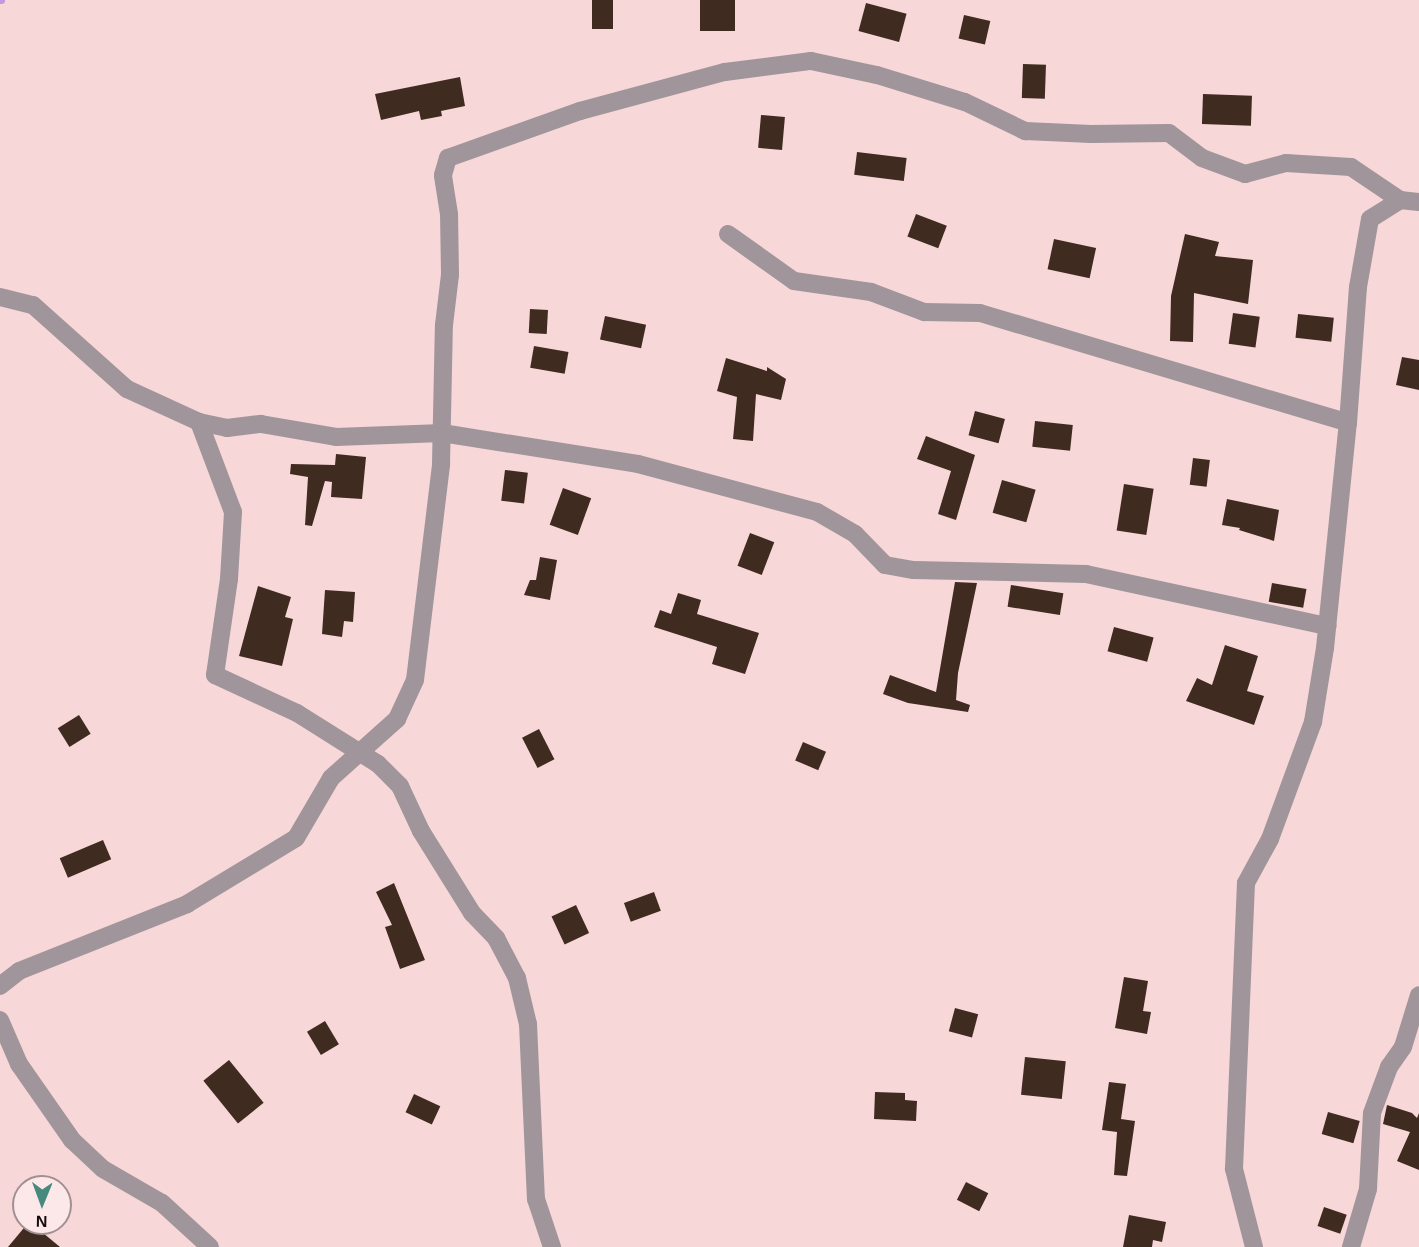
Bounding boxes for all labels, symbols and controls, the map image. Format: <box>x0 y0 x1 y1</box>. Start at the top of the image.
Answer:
north arrow <box>12 1175 72 1235</box>
text: N <box>36 1213 48 1230</box>

